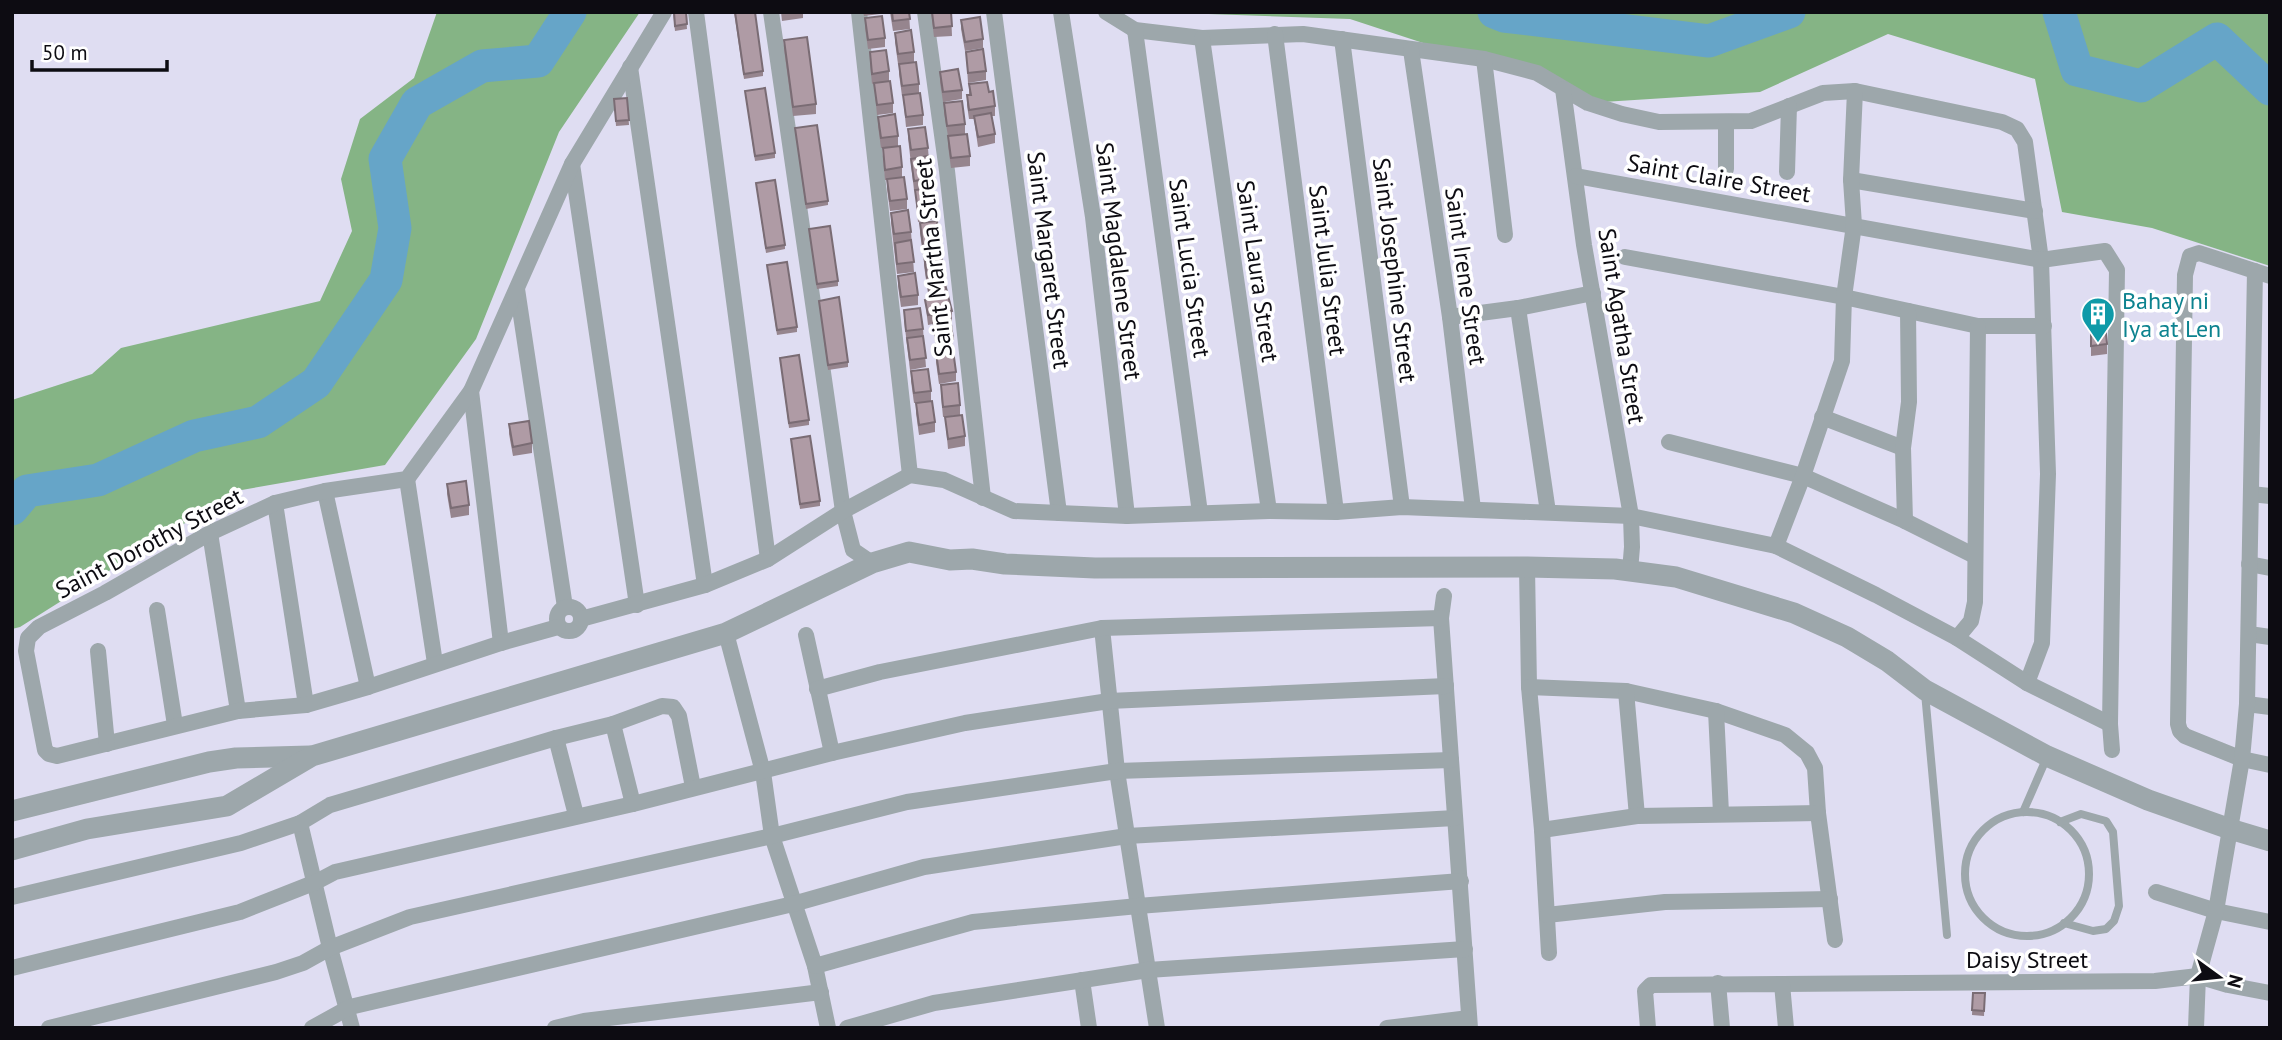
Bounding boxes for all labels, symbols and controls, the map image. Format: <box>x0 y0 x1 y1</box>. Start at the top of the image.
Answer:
scale bar <box>32 28 166 72</box>
text: 50 m <box>42 39 88 66</box>
street label: Saint Magdalene Street <box>1089 140 1149 382</box>
street label: Saint Claire Street <box>1625 147 1813 209</box>
street label: Saint Margaret Street <box>1020 150 1078 370</box>
street label: Saint Josephine Street <box>1366 156 1424 384</box>
street label: Saint Martha Street <box>907 157 959 359</box>
street label: Saint Lucia Street <box>1162 176 1218 360</box>
street label: Saint Laura Street <box>1230 178 1286 364</box>
street label: Saint Julia Street <box>1302 183 1354 357</box>
street label: Saint Irene Street <box>1438 185 1494 367</box>
street label: Saint Agatha Street <box>1591 226 1653 426</box>
place label: Bahay ni Iya at Len <box>2122 285 2221 344</box>
building icon: Bahay ni Iya at Len <box>2079 295 2117 344</box>
street label: Saint Dorothy Street <box>50 481 248 605</box>
north arrow <box>2184 942 2254 1012</box>
street label: Daisy Street <box>1966 944 2088 975</box>
text: N <box>2222 972 2249 991</box>

